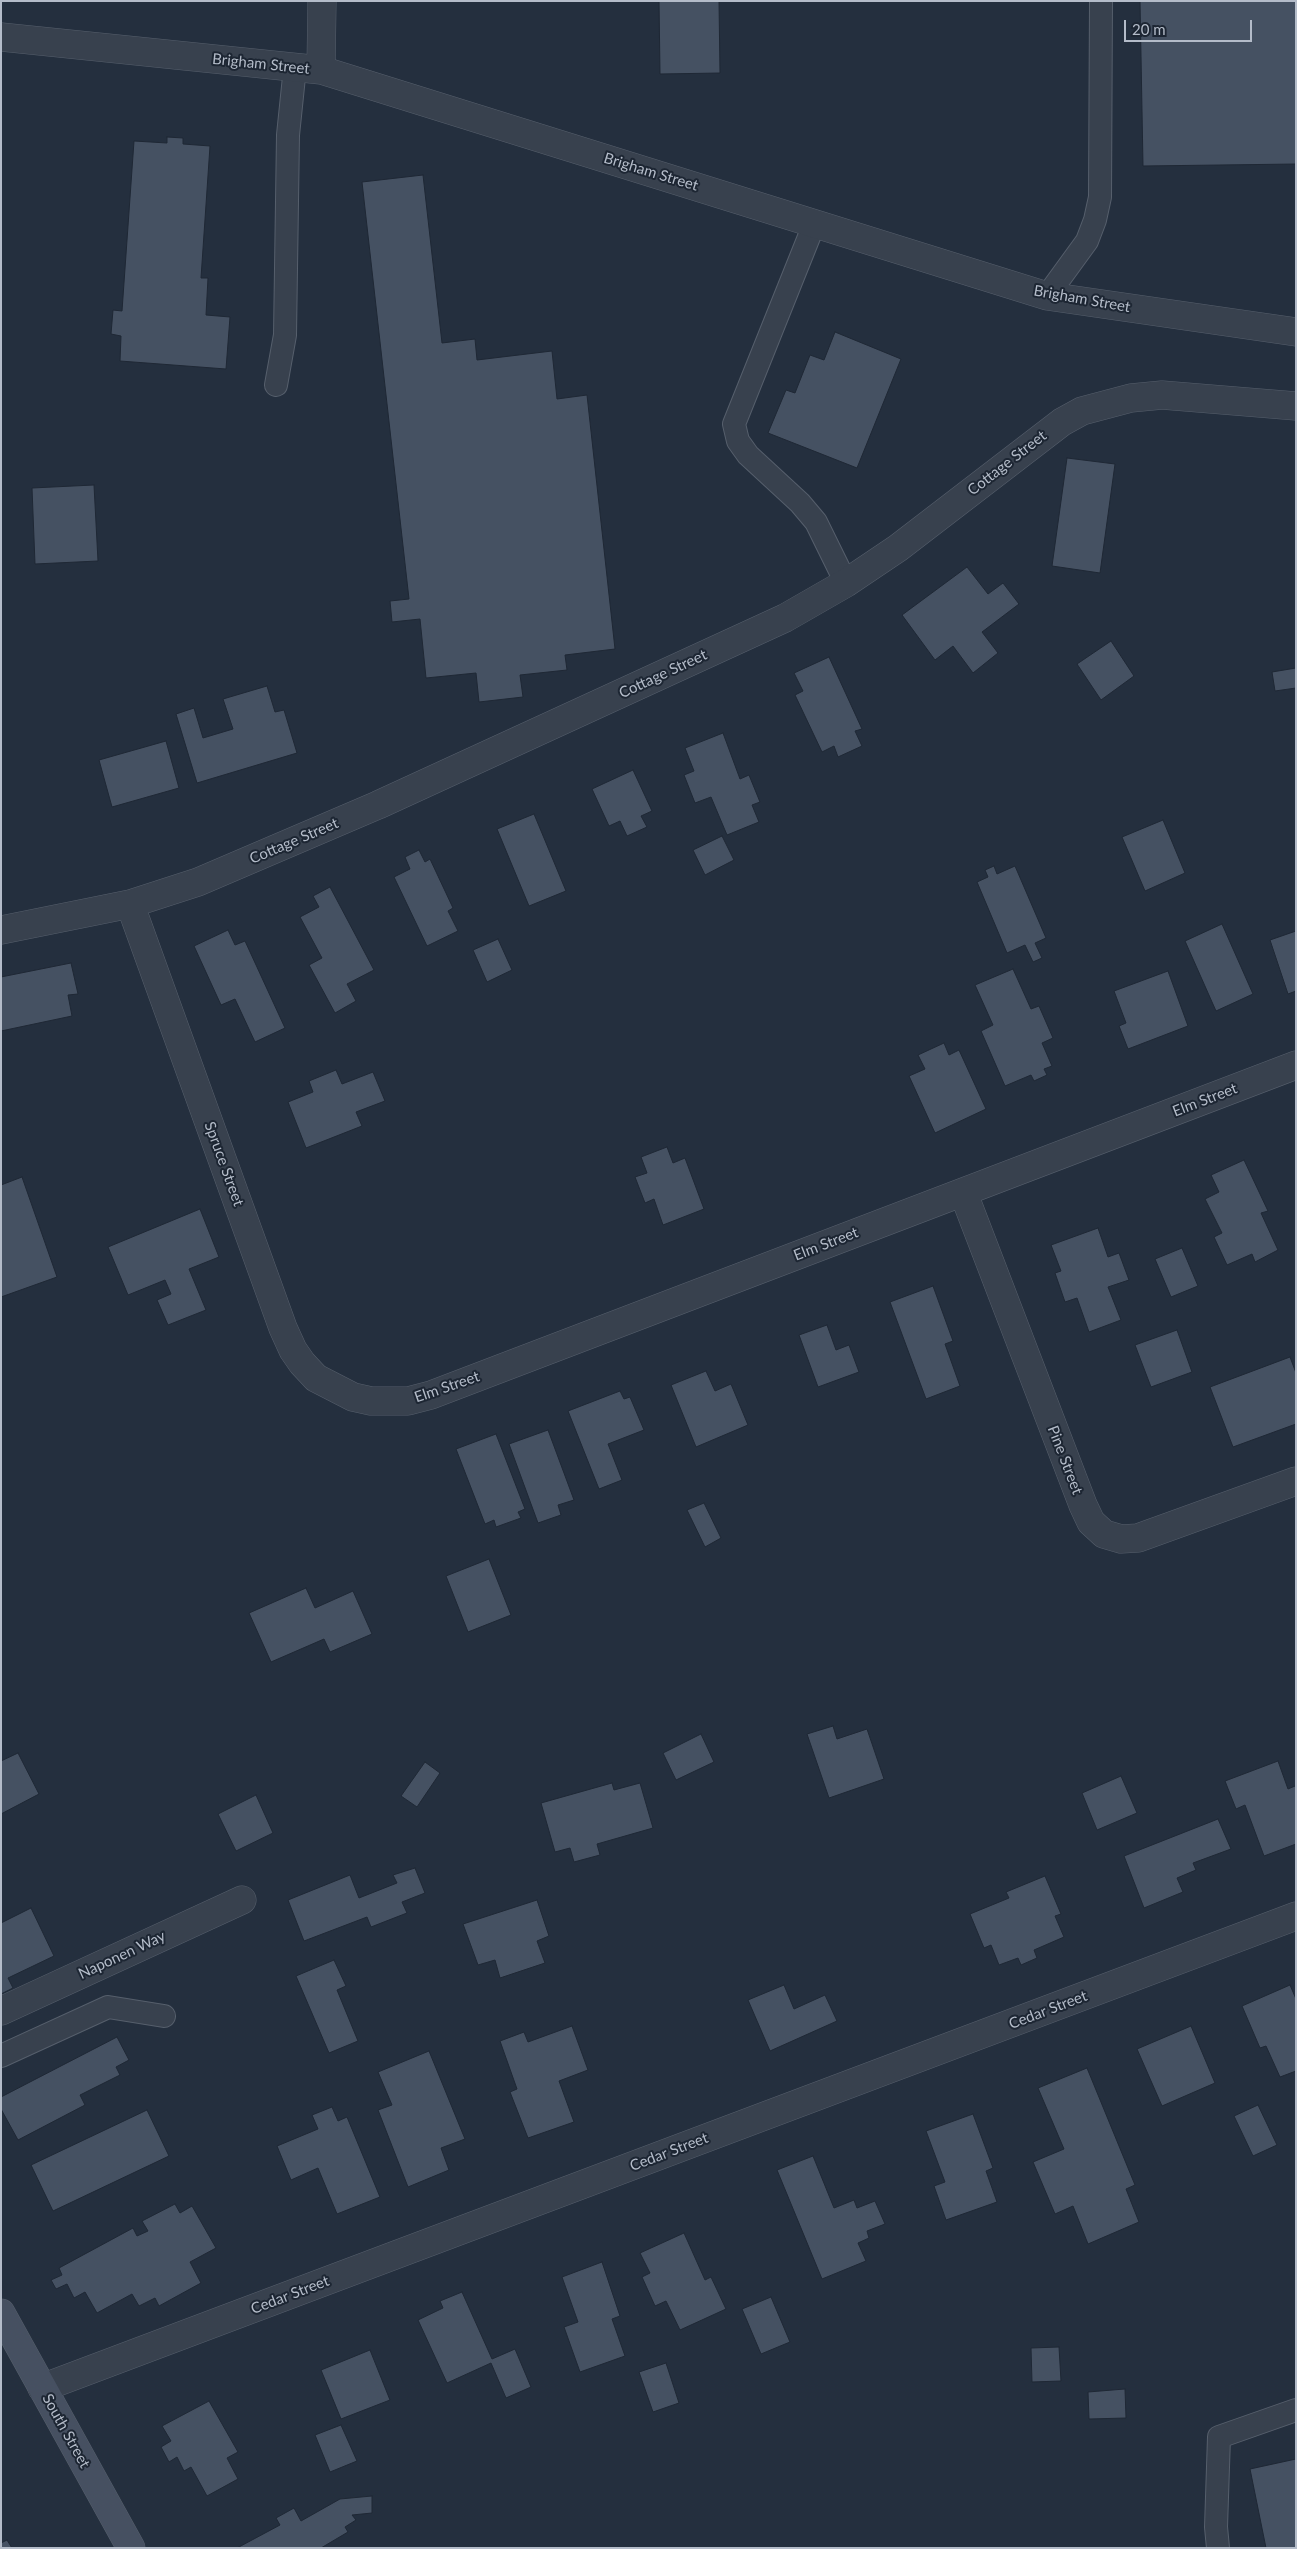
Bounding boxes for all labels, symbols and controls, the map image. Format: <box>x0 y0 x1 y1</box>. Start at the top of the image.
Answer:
scale bar <box>1127 10 1254 42</box>
text: 20 m <box>1132 20 1166 38</box>
street label: Brigham Street <box>211 50 311 78</box>
street label: Brigham Street <box>602 149 700 195</box>
street label: Brigham Street <box>1032 282 1132 316</box>
street label: Cottage Street <box>964 427 1050 499</box>
street label: Cottage Street <box>616 646 710 702</box>
street label: Cottage Street <box>247 814 341 868</box>
street label: Elm Street <box>1170 1079 1240 1121</box>
street label: Spruce Street <box>200 1119 248 1209</box>
street label: Elm Street <box>791 1223 861 1265</box>
street label: Elm Street <box>412 1367 482 1407</box>
street label: Pine Street <box>1044 1423 1086 1497</box>
street label: Naponen Way <box>76 1927 168 1983</box>
street label: Cedar Street <box>1006 1987 1090 2033</box>
street label: Cedar Street <box>627 2129 711 2175</box>
street label: Cedar Street <box>248 2272 332 2318</box>
street label: South Street <box>38 2391 94 2471</box>

